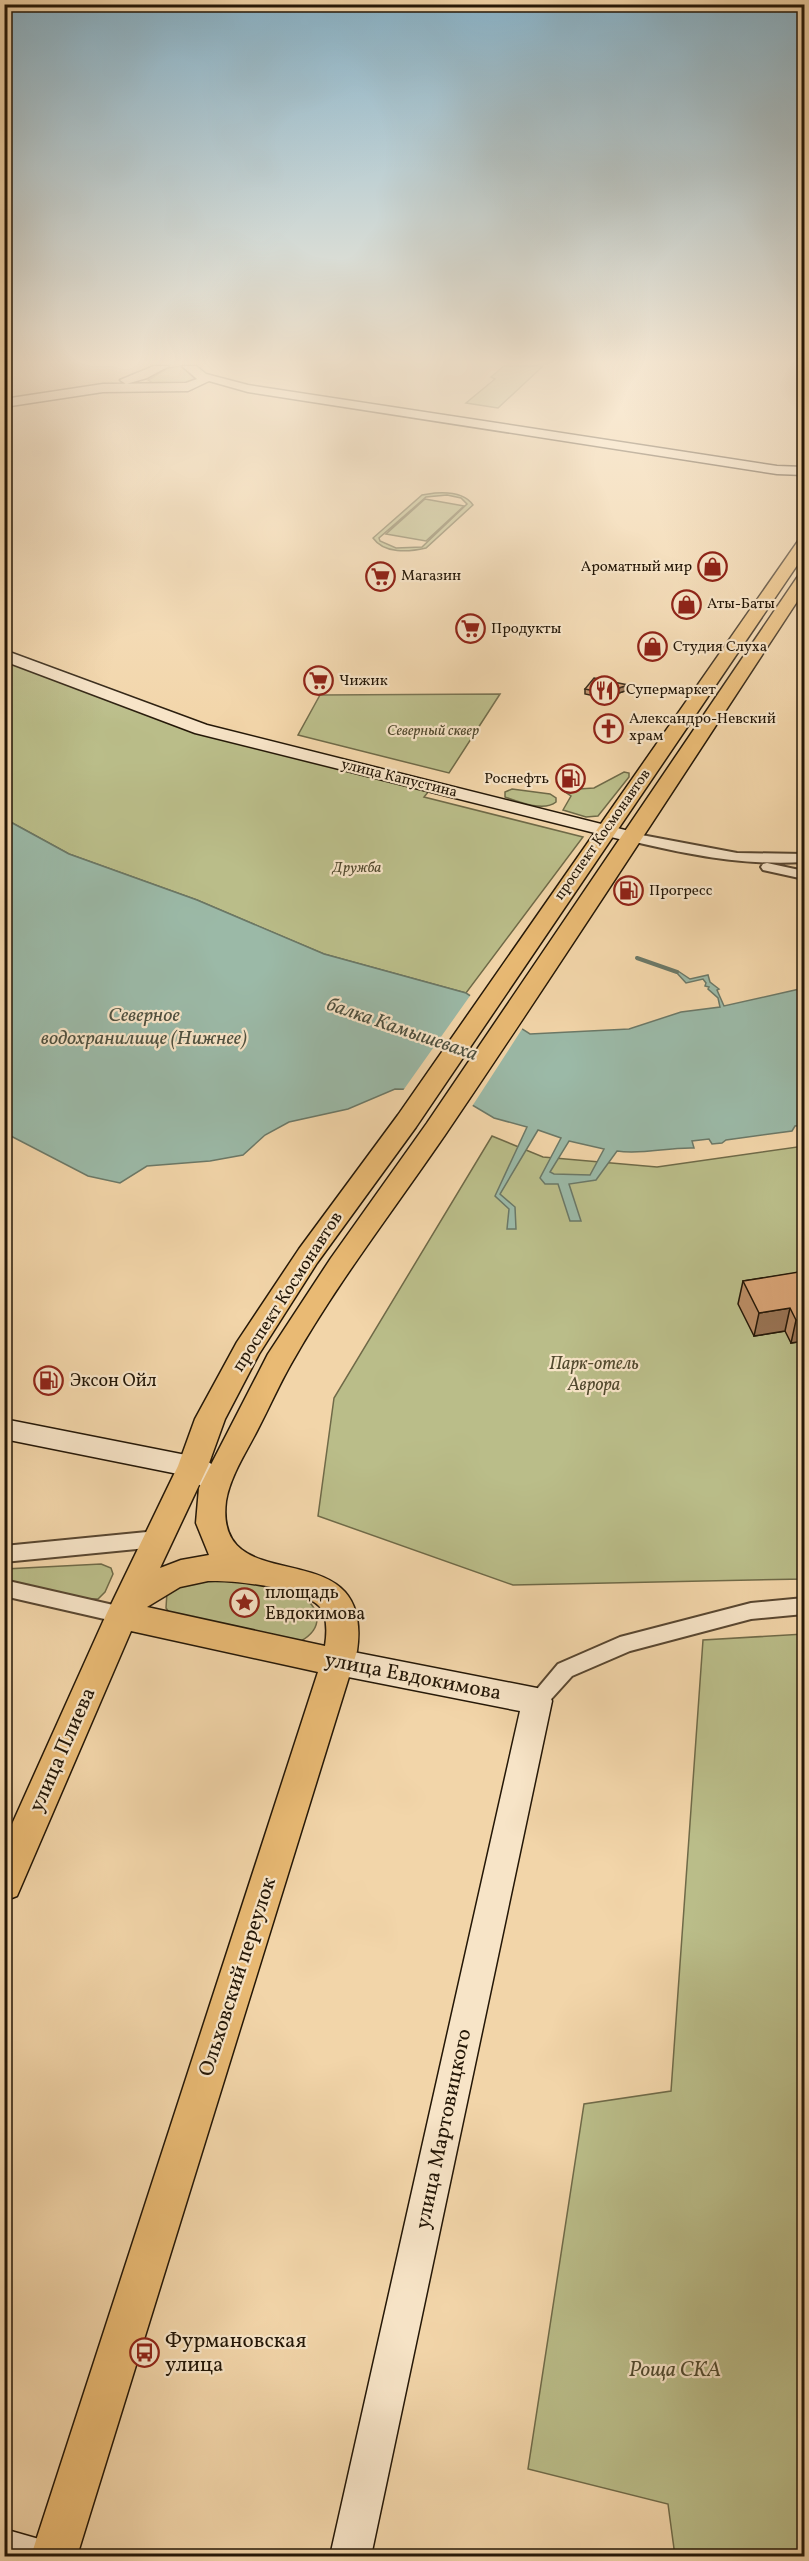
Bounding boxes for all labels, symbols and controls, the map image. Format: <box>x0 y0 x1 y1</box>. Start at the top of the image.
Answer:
shop icon: Ароматный мир <box>697 551 729 583</box>
place label: Ароматный мир <box>581 557 692 578</box>
supermarket icon: Магазин <box>364 560 396 592</box>
place label: Магазин <box>401 566 461 587</box>
shop icon: Аты-Баты <box>670 588 702 620</box>
place label: Аты-Баты <box>707 594 775 615</box>
supermarket icon: Продукты <box>454 613 486 645</box>
place label: Продукты <box>491 619 562 640</box>
shop icon: Студия Слуха <box>636 631 668 663</box>
place label: Студия Слуха <box>673 637 767 658</box>
supermarket icon: Чижик <box>302 665 334 697</box>
place label: Чижик <box>339 671 388 692</box>
restaurant icon: Супермаркет <box>589 674 621 706</box>
place label: Супермаркет <box>626 680 716 701</box>
place label: Александро-Невский храм <box>629 709 776 747</box>
church icon: Александро-Невский храм <box>592 712 624 744</box>
park label: Северный сквер <box>387 721 479 742</box>
street label: улица Капустина <box>339 754 459 804</box>
fuel station icon: Роснефть <box>554 763 586 795</box>
street label: проспект Космонавтов <box>550 765 656 905</box>
place label: Роснефть <box>484 769 549 790</box>
park label: Дружба <box>332 858 381 879</box>
fuel station icon: Прогресс <box>612 875 644 907</box>
place label: Прогресс <box>649 881 713 902</box>
water label: балка Камышеваха <box>323 991 481 1069</box>
water label: Северное водохранилище (Нижнее) <box>41 1002 247 1053</box>
street label: проспект Космонавтов <box>227 1207 349 1377</box>
park label: Парк-отель Аврора <box>549 1352 639 1398</box>
fuel station icon: Эксон Ойл <box>33 1365 65 1397</box>
place label: Эксон Ойл <box>70 1369 157 1394</box>
place label: площадь Евдокимова <box>265 1581 365 1627</box>
place icon: площадь Евдокимова <box>228 1587 260 1619</box>
street label: улица Евдокимова <box>322 1646 504 1708</box>
street label: улица Плиева <box>23 1683 103 1817</box>
street label: Ольховский переулок <box>192 1874 284 2080</box>
street label: улица Мартовицкого <box>409 2026 479 2232</box>
place label: Фурмановская улица <box>165 2327 306 2380</box>
bus stop icon: Фурмановская улица <box>128 2337 160 2369</box>
park label: Роща СКА <box>629 2356 721 2385</box>

